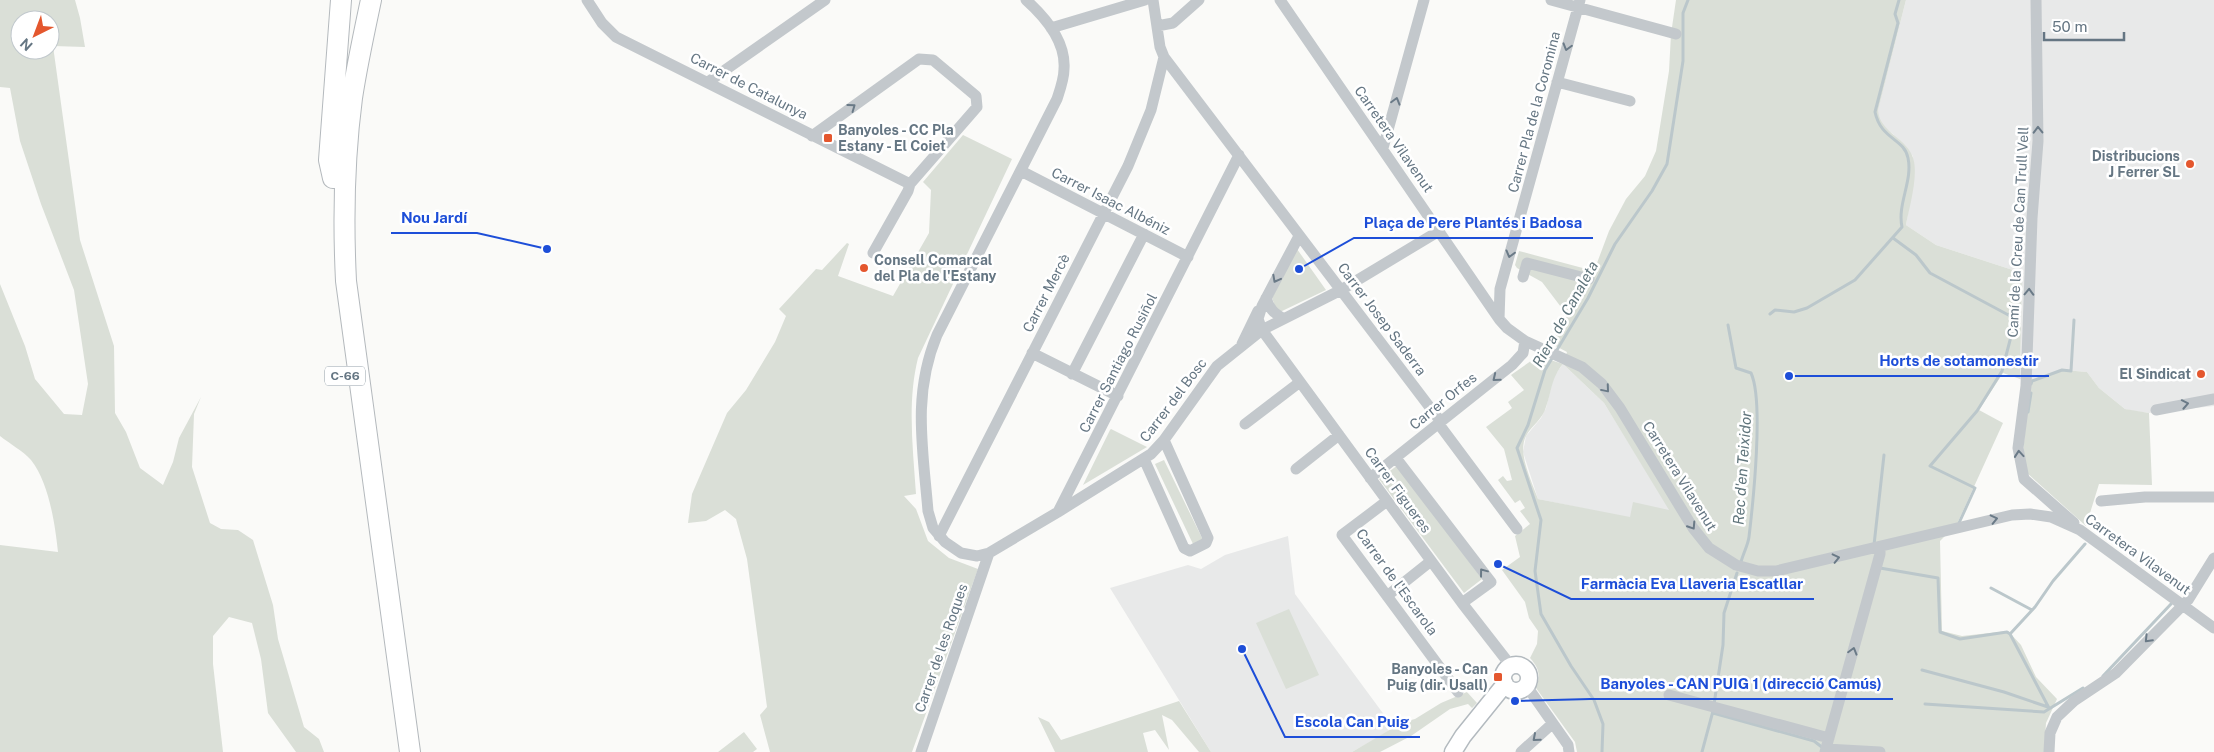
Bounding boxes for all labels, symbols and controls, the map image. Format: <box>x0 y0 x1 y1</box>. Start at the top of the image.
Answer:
north arrow <box>10 10 60 60</box>
scale bar <box>2044 10 2124 42</box>
text: 50 m <box>2052 18 2087 35</box>
street label: Carrer Pla de la Coromina <box>1505 30 1563 194</box>
text: N <box>17 35 36 54</box>
one-way arrow <box>1563 42 1573 51</box>
street label: Carrer de Catalunya <box>688 49 810 123</box>
street label: Carretera Vilavenut <box>1351 83 1437 195</box>
one-way arrow <box>1390 97 1400 105</box>
one-way arrow <box>846 104 856 113</box>
place label: Banyoles - CC Pla Estany - El Coiet <box>838 122 954 154</box>
one-way arrow <box>2033 125 2043 133</box>
street label: Camí de la Creu de Can Trull Vell <box>2004 126 2032 338</box>
marker: Banyoles - CC Pla Estany - El Coiet <box>822 132 834 144</box>
place label: Distribucions J Ferrer SL <box>2092 148 2180 180</box>
marker: Distribucions J Ferrer SL <box>2184 158 2196 170</box>
street label: Carrer Isaac Albéniz <box>1049 164 1173 238</box>
callout: Nou Jardí <box>391 203 477 233</box>
callout: Plaça de Pere Plantés i Badosa <box>1354 208 1593 238</box>
text: Nou Jardí <box>401 209 468 226</box>
text: Plaça de Pere Plantés i Badosa <box>1364 214 1582 231</box>
one-way arrow <box>1505 250 1516 259</box>
street label: Carrer Mercè <box>1019 251 1073 335</box>
place label: Consell Comarcal del Pla de l'Estany <box>874 252 996 284</box>
water label: Riera de Canaleta <box>1529 258 1601 370</box>
street label: Carrer Josep Saderra <box>1334 260 1430 378</box>
marker: Consell Comarcal del Pla de l'Estany <box>858 262 870 274</box>
one-way arrow <box>1272 274 1282 283</box>
one-way arrow <box>2024 288 2035 296</box>
street label: Carrer Santiago Rusiñol <box>1076 291 1160 435</box>
callout: Horts de sotamonestir <box>1869 346 2049 376</box>
text: Horts de sotamonestir <box>1879 352 2039 369</box>
street label: Carrer del Bosc <box>1136 355 1210 445</box>
road number: C-66 <box>325 366 365 386</box>
place label: El Sindicat <box>2119 366 2191 382</box>
marker: El Sindicat <box>2195 368 2207 380</box>
street label: Carrer Orfes <box>1406 369 1480 433</box>
one-way arrow <box>1493 372 1502 380</box>
one-way arrow <box>1600 383 1609 392</box>
one-way arrow <box>2180 400 2189 410</box>
water label: Rec d'en Teixidor <box>1730 410 1754 525</box>
street label: Carretera Vilavenut <box>1640 418 1720 534</box>
street label: Carrer Figueres <box>1362 444 1434 536</box>
one-way arrow <box>2014 449 2025 457</box>
street label: Carretera Vilavenut <box>2082 510 2194 598</box>
one-way arrow <box>1990 514 1999 525</box>
one-way arrow <box>1686 521 1696 530</box>
street label: Carrer de l'Escarola <box>1353 526 1441 638</box>
one-way arrow <box>1832 553 1841 564</box>
one-way arrow <box>1480 569 1488 578</box>
callout: Farmàcia Eva Llaveria Escatllar <box>1571 569 1814 599</box>
text: Farmàcia Eva Llaveria Escatllar <box>1581 575 1803 592</box>
street label: Carrer de les Roques <box>911 582 971 714</box>
one-way arrow <box>2145 634 2154 643</box>
one-way arrow <box>1847 647 1858 656</box>
place label: Banyoles - Can Puig (dir. Usall) <box>1387 661 1488 693</box>
callout: Banyoles - CAN PUIG 1 (direcció Camús) <box>1590 669 1893 699</box>
marker: Banyoles - Can Puig (dir. Usall) <box>1492 671 1504 683</box>
text: Banyoles - CAN PUIG 1 (direcció Camús) <box>1600 675 1882 692</box>
callout: Escola Can Puig <box>1285 707 1420 737</box>
text: Escola Can Puig <box>1295 713 1410 730</box>
one-way arrow <box>1533 732 1542 741</box>

